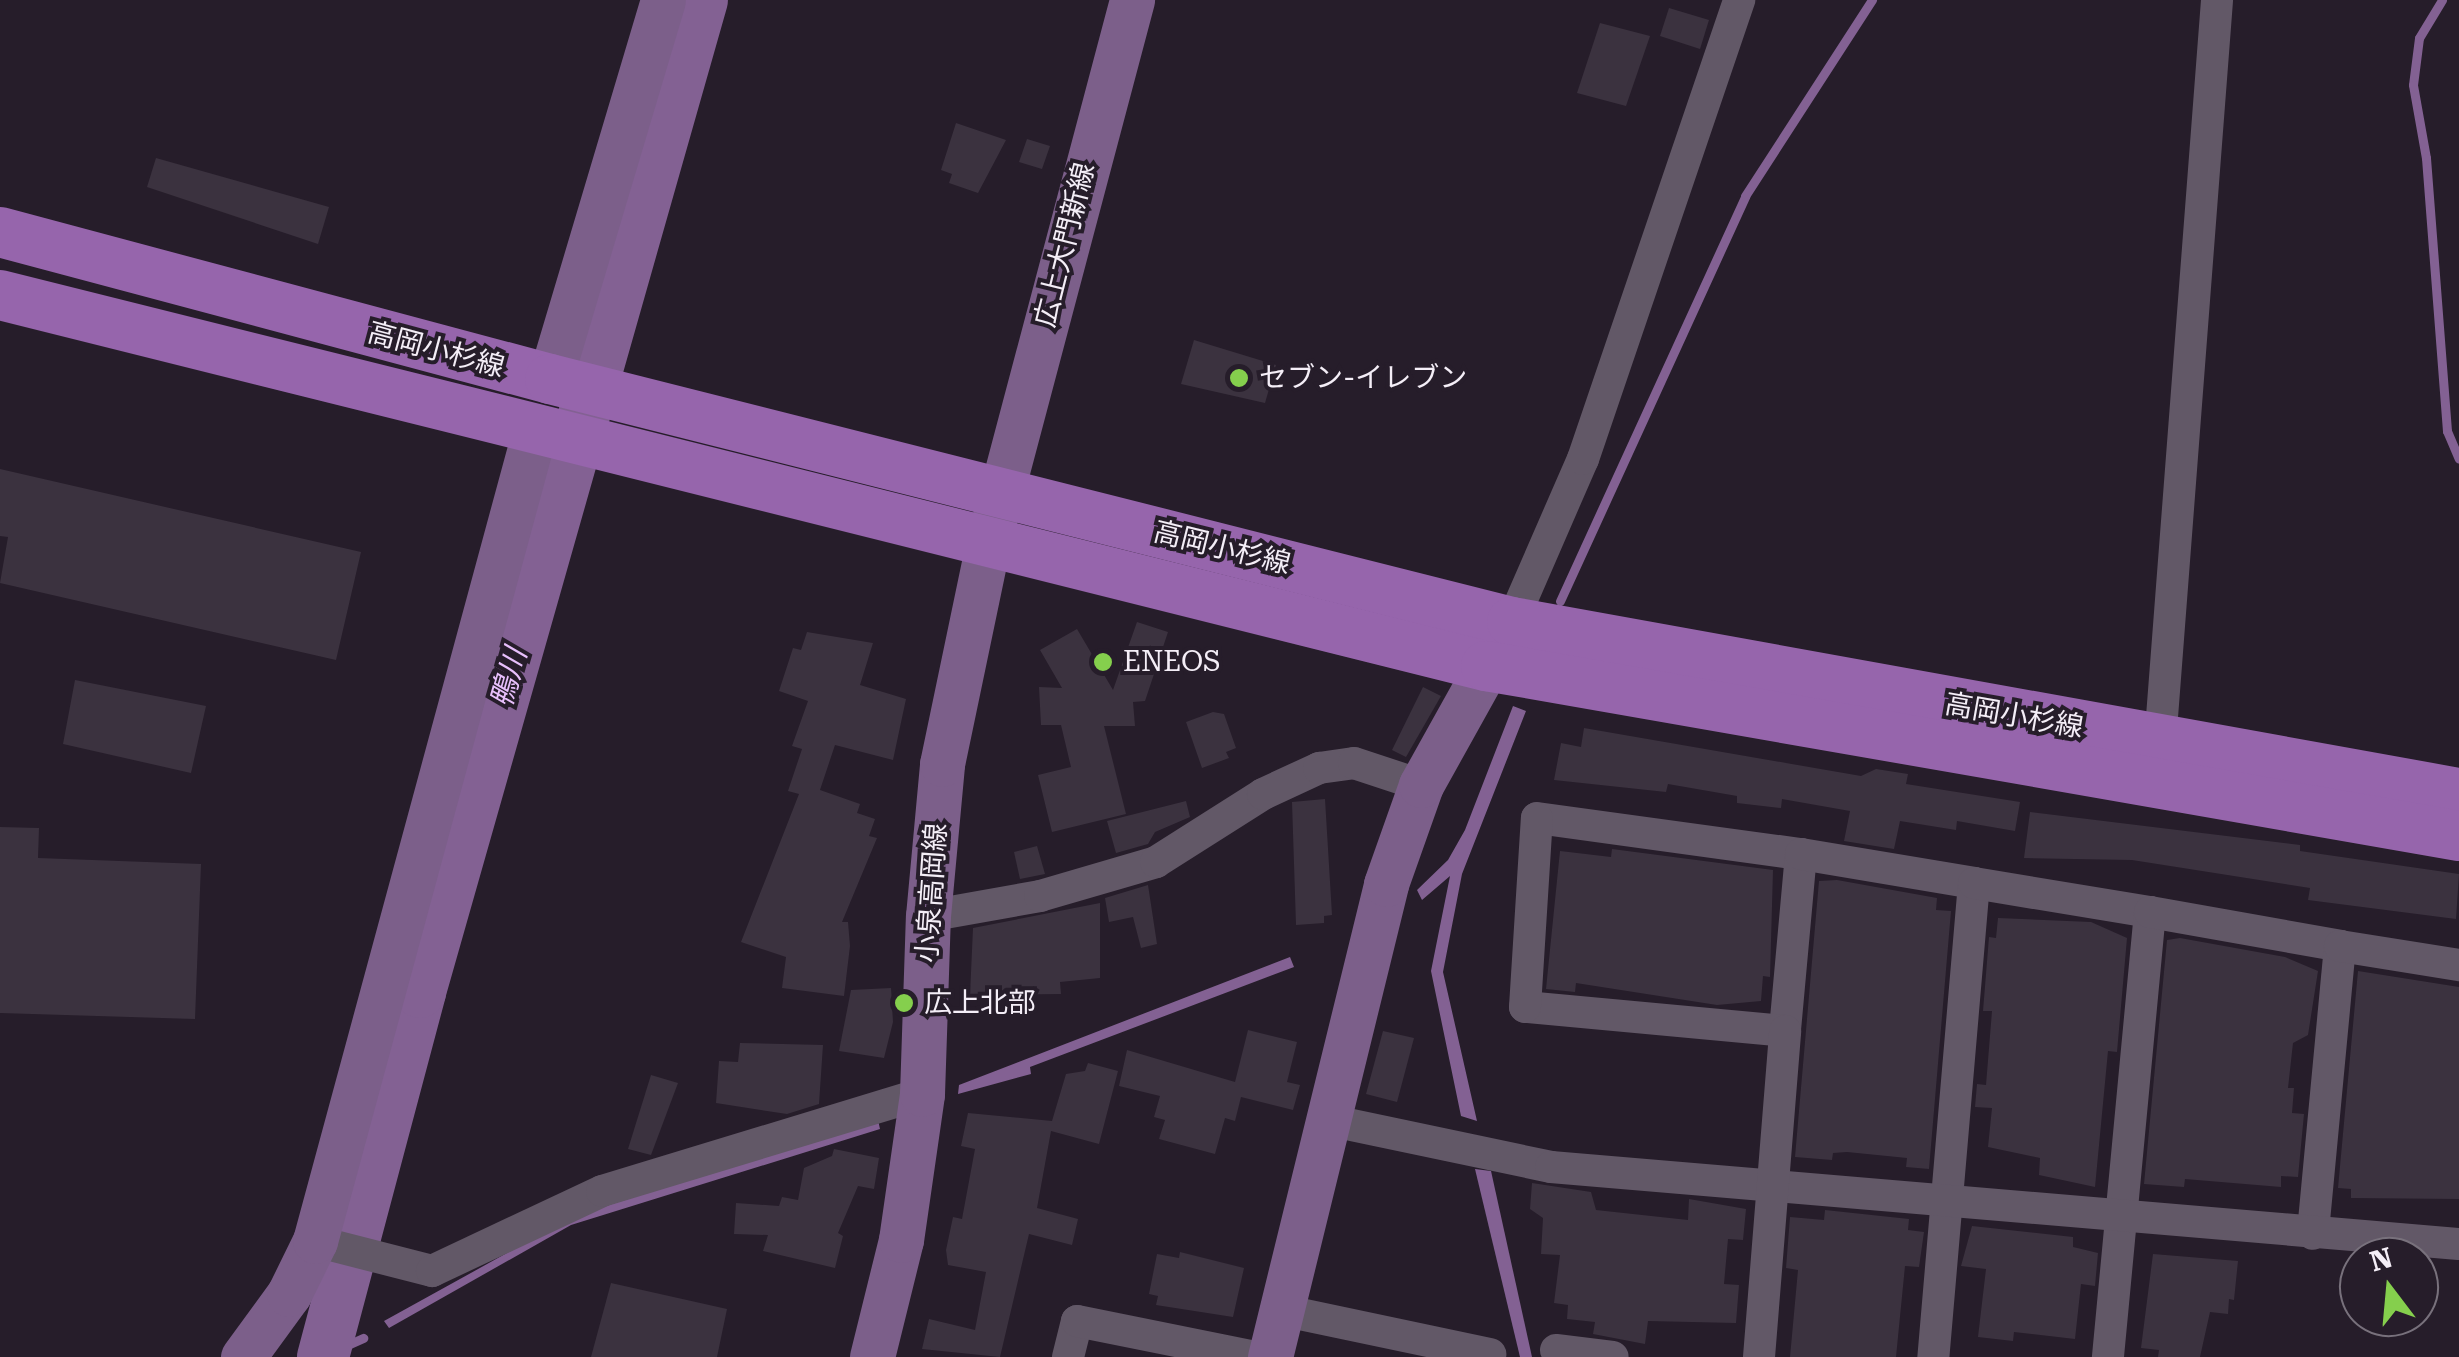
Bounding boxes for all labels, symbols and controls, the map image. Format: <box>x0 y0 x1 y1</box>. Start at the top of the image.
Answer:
street label: 広上大門新線 <box>1028 159 1102 331</box>
street label: 高岡小杉線 <box>364 316 508 384</box>
place label: セブン-イレブン <box>1259 361 1467 395</box>
marker: セブン-イレブン <box>1228 367 1250 389</box>
street label: 高岡小杉線 <box>1150 515 1294 581</box>
water label: 鴨川 <box>483 644 535 712</box>
place label: ENEOS <box>1123 645 1221 679</box>
marker: ENEOS <box>1092 651 1114 673</box>
street label: 高岡小杉線 <box>1942 687 2086 745</box>
street label: 小泉高岡線 <box>910 822 954 964</box>
place label: 広上北部 <box>924 986 1036 1020</box>
marker: 広上北部 <box>893 992 915 1014</box>
north arrow <box>2339 1237 2439 1337</box>
text: N <box>2366 1241 2396 1278</box>

